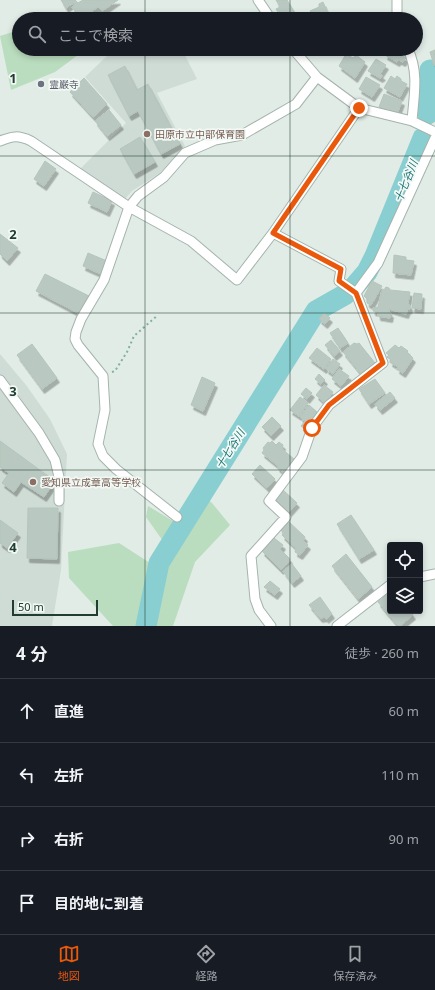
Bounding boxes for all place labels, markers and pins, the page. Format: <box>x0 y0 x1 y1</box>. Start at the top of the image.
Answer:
place label: 霊巌寺 <box>49 77 79 91</box>
marker: 霊巌寺 <box>36 79 46 89</box>
place label: 田原市立中部保育園 <box>155 127 245 141</box>
marker: 田原市立中部保育園 <box>142 129 152 139</box>
place label: 愛知県立成章高等学校 <box>41 475 141 489</box>
marker: 愛知県立成章高等学校 <box>28 477 38 487</box>

